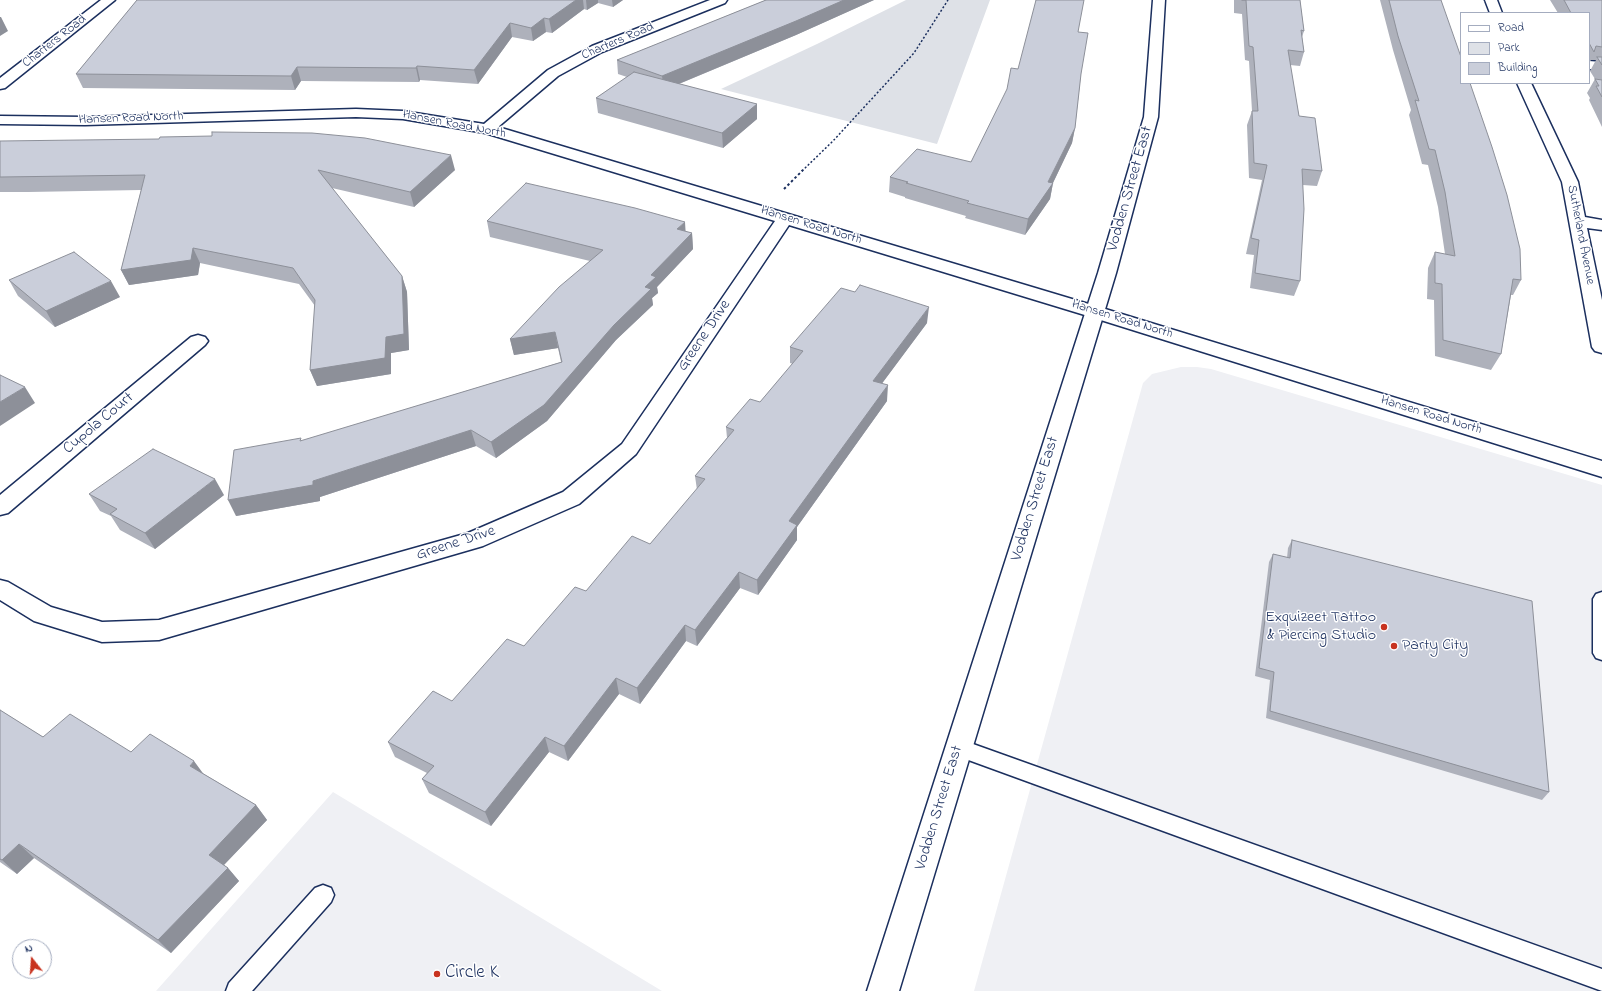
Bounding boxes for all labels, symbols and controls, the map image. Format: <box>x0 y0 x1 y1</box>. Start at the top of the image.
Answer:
street label: Charters Road <box>20 12 90 72</box>
legend <box>1460 12 1590 84</box>
text: Road <box>1498 19 1524 37</box>
street label: Charters Road <box>580 20 656 64</box>
text: Park <box>1498 39 1520 57</box>
text: Building <box>1498 59 1537 77</box>
street label: Hansen Road North <box>401 107 507 143</box>
street label: Hansen Road North <box>78 109 184 129</box>
street label: Vodden Street East <box>1104 124 1158 254</box>
street label: Sutherland Avenue <box>1563 184 1597 286</box>
street label: Hansen Road North <box>759 203 863 249</box>
street label: Greene Drive <box>674 297 736 375</box>
street label: Hansen Road North <box>1070 297 1174 343</box>
street label: Cupola Court <box>60 389 138 459</box>
street label: Hansen Road North <box>1379 393 1483 439</box>
street label: Vodden Street East <box>1008 434 1064 564</box>
street label: Greene Drive <box>414 522 498 566</box>
place label: Exquizeet Tattoo & Piercing Studio <box>1265 608 1376 646</box>
marker: Exquizeet Tattoo & Piercing Studio <box>1379 622 1389 632</box>
place label: Party City <box>1402 636 1468 656</box>
marker: Party City <box>1389 641 1399 651</box>
street label: Vodden Street East <box>912 743 968 873</box>
north arrow <box>12 939 52 979</box>
text: N <box>23 940 35 957</box>
place label: Circle K <box>445 963 499 985</box>
marker: Circle K <box>432 969 442 979</box>

